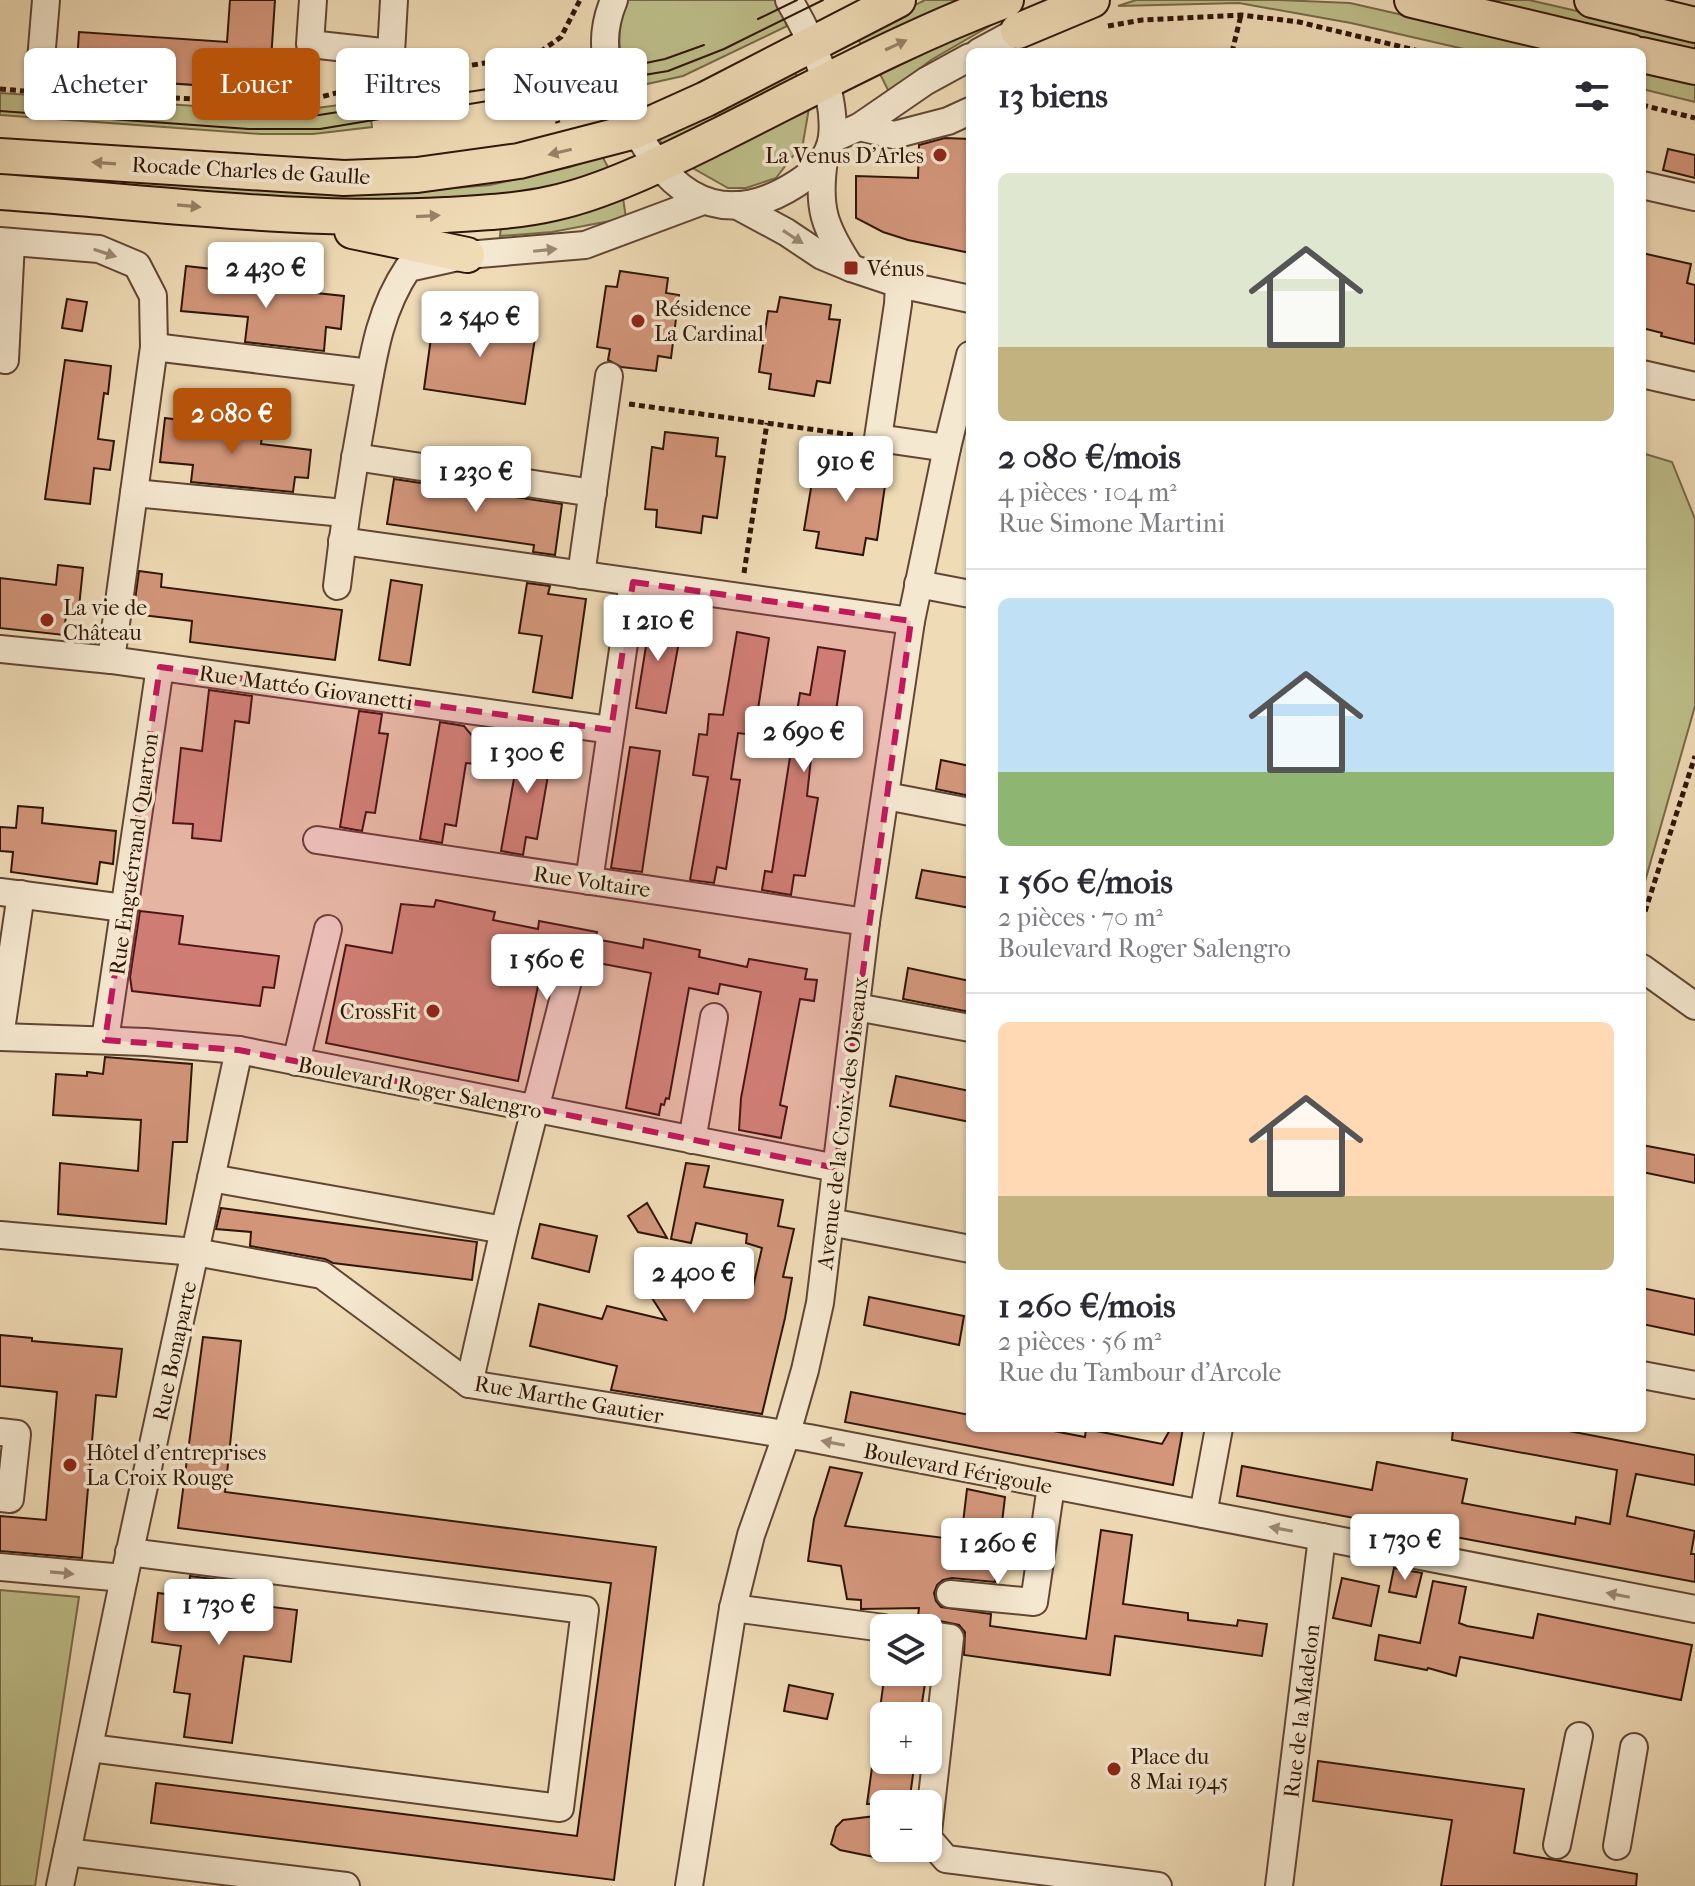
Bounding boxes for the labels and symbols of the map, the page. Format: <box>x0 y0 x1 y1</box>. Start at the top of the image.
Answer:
one-way arrow <box>885 38 908 52</box>
place label: La Venus D'Arles <box>765 143 924 169</box>
one-way arrow <box>547 146 572 159</box>
marker: La Venus D'Arles <box>931 146 949 164</box>
street label: Rocade Charles de Gaulle <box>131 152 371 190</box>
one-way arrow <box>91 156 116 169</box>
one-way arrow <box>177 200 202 213</box>
one-way arrow <box>416 209 441 222</box>
one-way arrow <box>782 230 804 244</box>
pin: 2 430 € <box>192 242 340 310</box>
one-way arrow <box>533 243 558 256</box>
one-way arrow <box>93 247 117 260</box>
place label: Vénus <box>866 256 924 282</box>
marker: Vénus <box>842 259 860 277</box>
pin: 2 540 € <box>406 291 554 359</box>
place label: Résidence La Cardinal <box>654 296 764 347</box>
marker: Résidence La Cardinal <box>629 312 647 330</box>
pin: 2 080 € <box>158 388 306 456</box>
pin: 910 € <box>790 436 902 504</box>
pin: 1 230 € <box>402 446 550 514</box>
place label: La vie de Château <box>63 595 147 646</box>
pin: 1 210 € <box>584 595 732 663</box>
marker: La vie de Château <box>38 611 56 629</box>
street label: Rue Mattéo Giovanetti <box>197 660 415 716</box>
pin: 2 690 € <box>730 706 878 774</box>
pin: 1 300 € <box>453 727 601 795</box>
street label: Rue Enguérrand Quarton <box>104 731 164 977</box>
street label: Rue Voltaire <box>532 861 652 903</box>
pin: 1 560 € <box>473 934 621 1002</box>
street label: Avenue de la Croix des Oiseaux <box>812 975 874 1272</box>
place label: CrossFit <box>340 999 417 1025</box>
marker: CrossFit <box>424 1002 442 1020</box>
street label: Boulevard Roger Salengro <box>296 1052 544 1124</box>
pin: 2 400 € <box>620 1247 768 1315</box>
street label: Rue Bonaparte <box>147 1279 202 1423</box>
street label: Rue Marthe Gautier <box>472 1371 666 1430</box>
one-way arrow <box>820 1436 845 1449</box>
street label: Boulevard Férigoule <box>861 1438 1054 1500</box>
place label: Hôtel d'entreprises La Croix Rouge <box>86 1440 266 1491</box>
marker: Hôtel d'entreprises La Croix Rouge <box>61 1456 79 1474</box>
pin: 1 730 € <box>1331 1514 1479 1582</box>
pin: 1 260 € <box>924 1518 1072 1586</box>
one-way arrow <box>1268 1522 1293 1535</box>
one-way arrow <box>50 1566 75 1579</box>
pin: 1 730 € <box>145 1579 293 1647</box>
one-way arrow <box>1606 1588 1631 1600</box>
street label: Rue de la Madelon <box>1278 1623 1326 1799</box>
place label: Place du 8 Mai 1945 <box>1130 1744 1228 1795</box>
marker: Place du 8 Mai 1945 <box>1105 1760 1123 1778</box>

